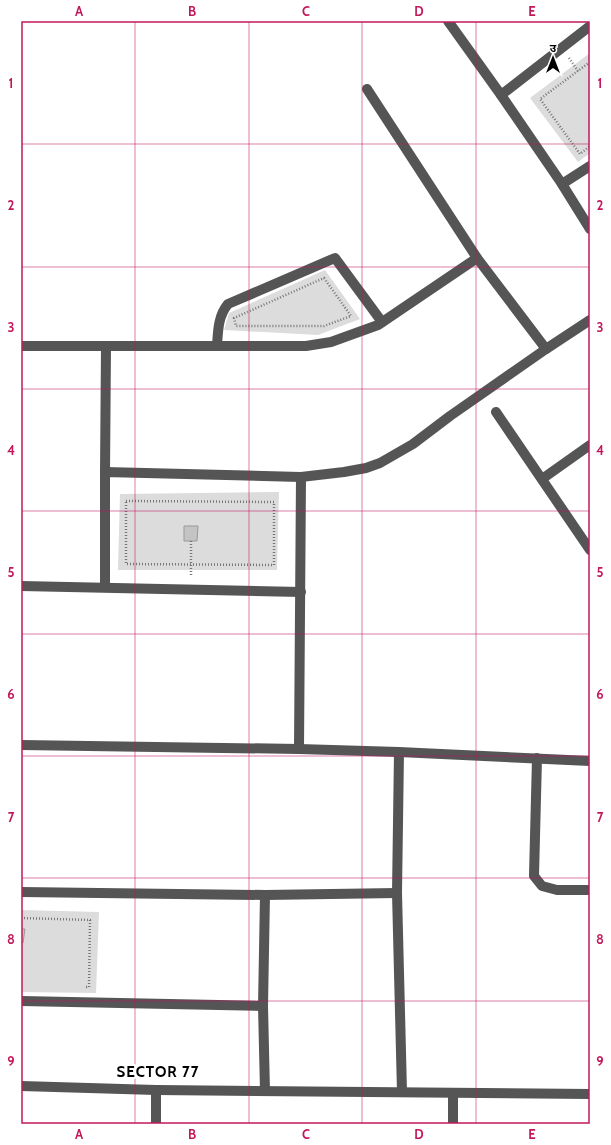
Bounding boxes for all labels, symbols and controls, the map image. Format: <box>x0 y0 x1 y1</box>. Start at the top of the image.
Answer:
text: A <box>75 3 84 19</box>
text: B <box>188 3 196 19</box>
text: C <box>302 3 310 19</box>
text: D <box>414 3 424 19</box>
text: E <box>528 3 536 19</box>
north arrow <box>533 38 573 78</box>
text: उ <box>550 41 557 55</box>
text: 1 <box>9 75 13 91</box>
text: 1 <box>598 75 602 91</box>
text: 2 <box>8 197 15 213</box>
text: 2 <box>597 197 604 213</box>
text: 3 <box>7 319 15 335</box>
text: 3 <box>596 319 604 335</box>
text: 4 <box>7 442 15 458</box>
text: 4 <box>596 442 604 458</box>
text: 5 <box>8 564 15 580</box>
text: 5 <box>597 564 604 580</box>
text: 6 <box>7 686 15 702</box>
text: 6 <box>596 686 604 702</box>
text: 7 <box>8 809 15 825</box>
text: 7 <box>597 809 604 825</box>
text: 8 <box>7 931 15 947</box>
text: 8 <box>596 931 604 947</box>
text: 9 <box>7 1053 15 1069</box>
text: 9 <box>596 1053 604 1069</box>
district label: SECTOR 77 <box>117 1063 199 1081</box>
text: A <box>75 1126 84 1142</box>
text: B <box>188 1126 196 1142</box>
text: C <box>302 1126 310 1142</box>
text: D <box>414 1126 424 1142</box>
text: E <box>528 1126 536 1142</box>

